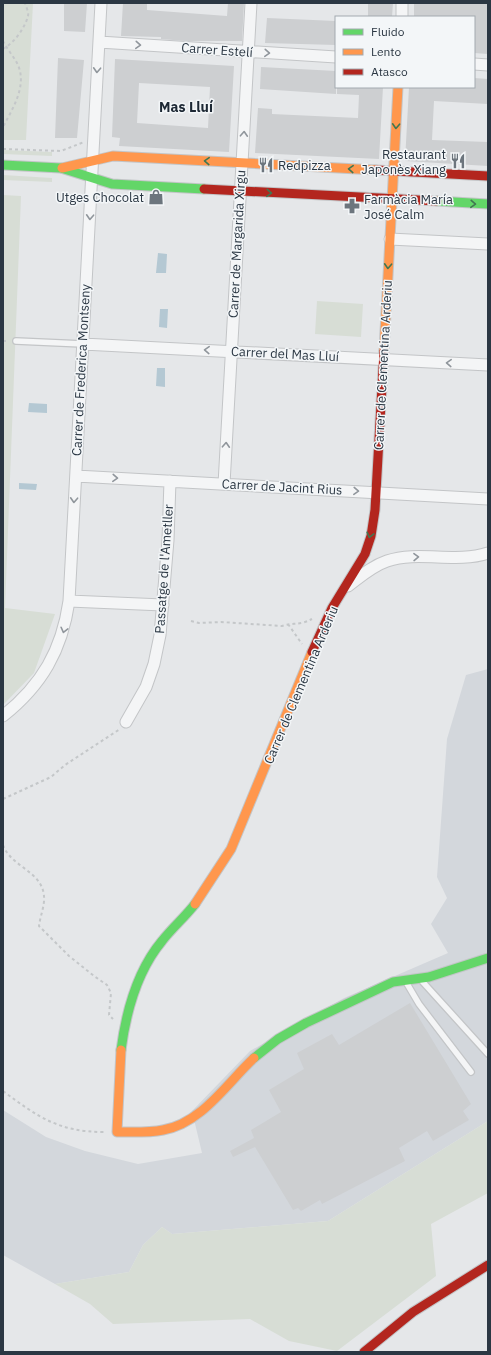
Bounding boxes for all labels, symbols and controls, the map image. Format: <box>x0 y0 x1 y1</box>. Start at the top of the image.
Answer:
legend <box>335 16 475 88</box>
text: Fluido <box>371 24 405 39</box>
street label: Carrer Estelí <box>181 39 254 61</box>
one-way arrow <box>135 40 141 49</box>
text: Lento <box>371 44 401 59</box>
one-way arrow <box>264 49 270 57</box>
text: Atasco <box>371 64 408 79</box>
one-way arrow <box>93 67 102 73</box>
district label: Mas Lluí <box>159 98 214 116</box>
one-way arrow <box>392 123 400 129</box>
one-way arrow <box>239 131 248 137</box>
place label: Restaurant Japonès Xiang <box>361 146 446 178</box>
restaurant icon: Restaurant Japonès Xiang <box>449 152 467 170</box>
restaurant icon: Redpizza <box>257 156 275 174</box>
one-way arrow <box>204 157 210 166</box>
place label: Redpizza <box>278 157 331 174</box>
one-way arrow <box>348 165 354 173</box>
street label: Carrer de Margarida Xirgu <box>225 169 249 319</box>
shop icon: Utges Chocolat <box>147 188 165 206</box>
one-way arrow <box>266 188 272 197</box>
place label: Utges Chocolat <box>56 189 144 206</box>
place label: Farmàcia María José Calm <box>364 191 453 223</box>
pharmacy icon: Farmàcia María José Calm <box>343 197 361 215</box>
one-way arrow <box>470 199 476 208</box>
one-way arrow <box>85 214 94 220</box>
one-way arrow <box>384 263 393 269</box>
street label: Carrer de Clementina Arderiu <box>370 280 396 450</box>
street label: Carrer de Frederica Montseny <box>68 283 94 456</box>
street label: Carrer del Mas Lluí <box>230 343 340 365</box>
one-way arrow <box>204 346 210 355</box>
one-way arrow <box>446 359 452 368</box>
one-way arrow <box>222 442 231 448</box>
one-way arrow <box>112 474 118 483</box>
street label: Carrer de Jacint Rius <box>221 475 343 499</box>
one-way arrow <box>353 487 359 496</box>
one-way arrow <box>70 497 79 503</box>
street label: Passatge de l'Ametller <box>151 503 177 634</box>
one-way arrow <box>367 532 375 539</box>
one-way arrow <box>413 553 420 562</box>
street label: Carrer de Clementina Arderiu <box>260 603 342 767</box>
one-way arrow <box>60 626 68 633</box>

